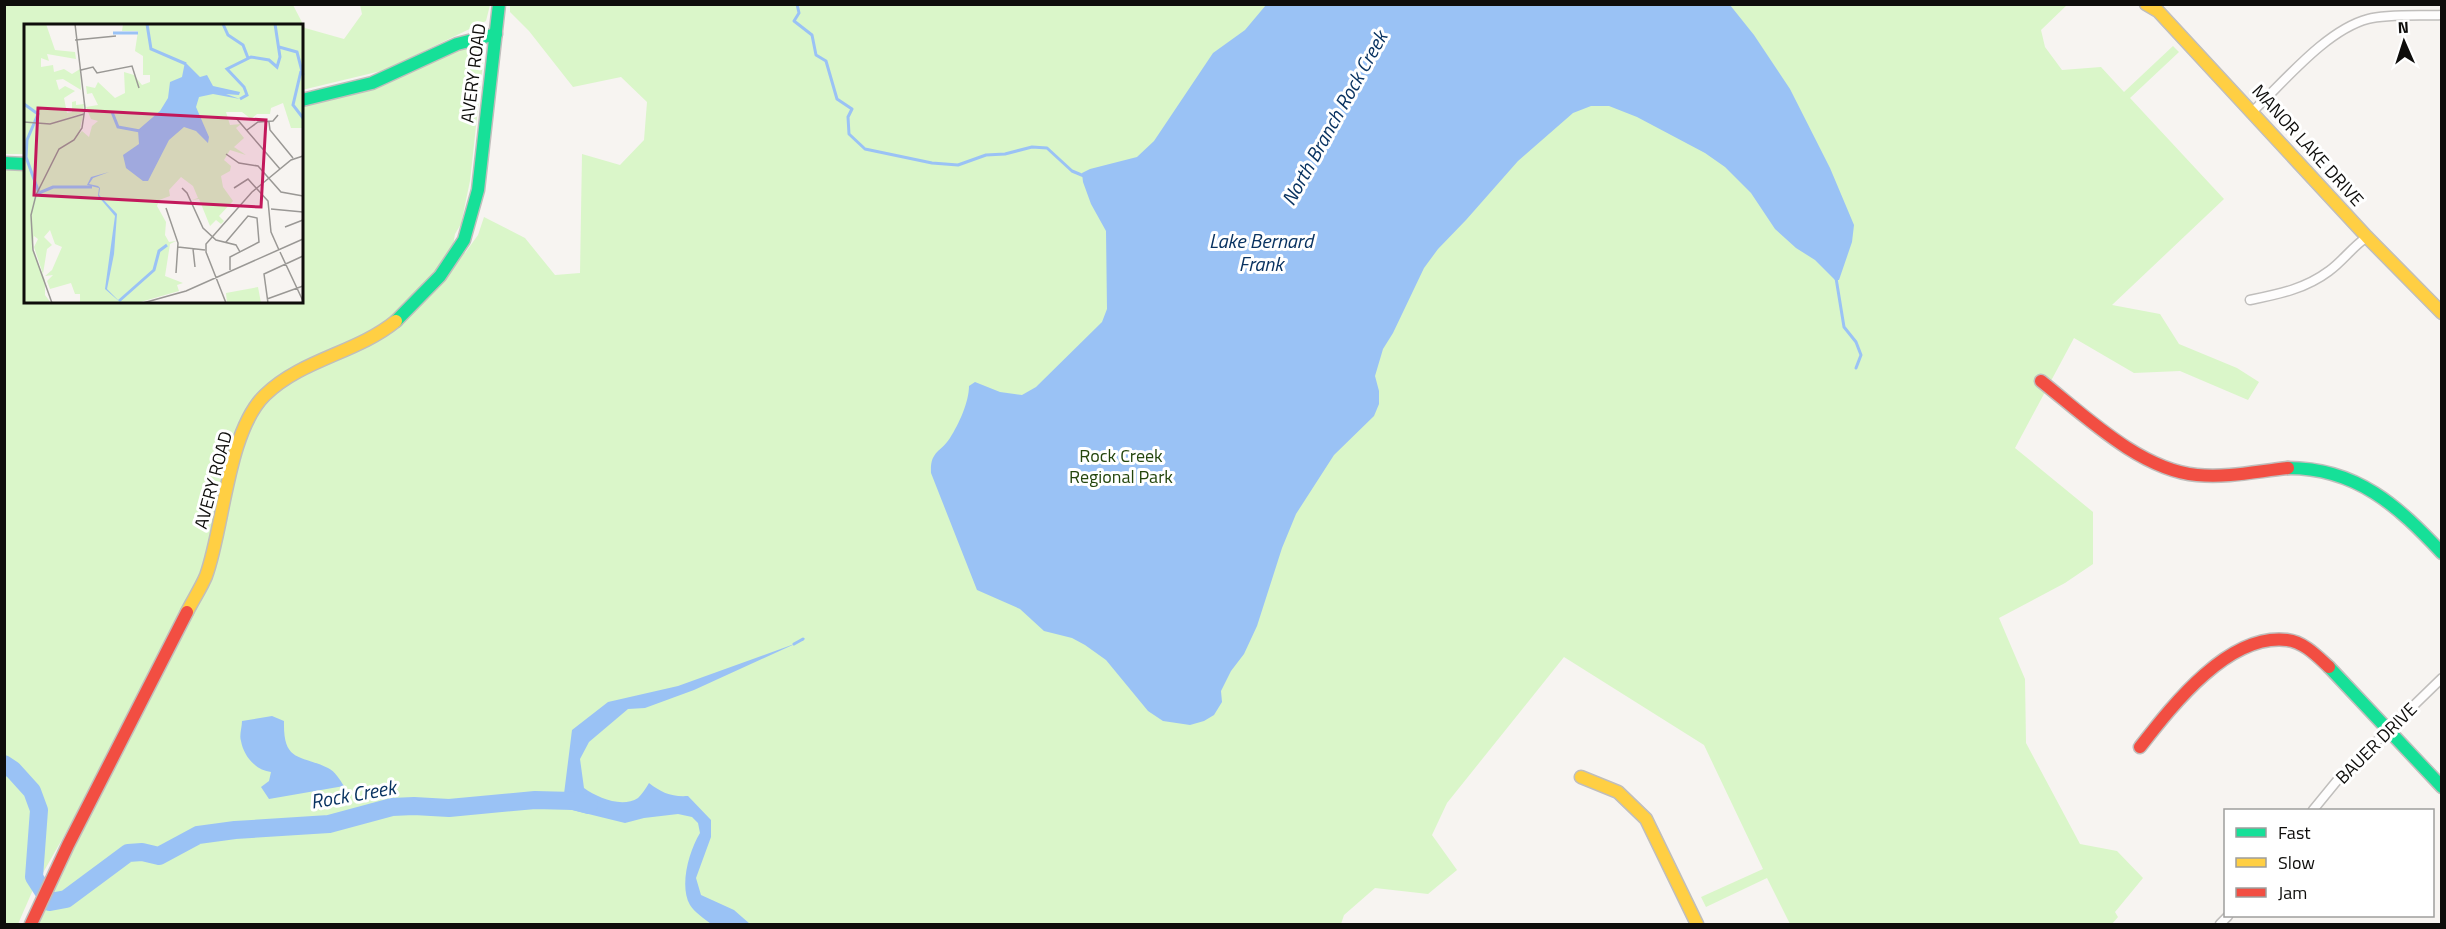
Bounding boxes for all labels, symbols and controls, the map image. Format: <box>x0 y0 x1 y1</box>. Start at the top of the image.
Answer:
north arrow <box>2374 12 2434 72</box>
text: N <box>2397 15 2409 39</box>
street label: AVERY ROAD <box>454 22 492 124</box>
water label: North Branch Rock Creek <box>1273 23 1396 211</box>
inset map <box>24 24 303 303</box>
street label: MANOR LAKE DRIVE <box>2246 78 2370 212</box>
water label: Lake Bernard Frank <box>1209 225 1315 279</box>
street label: AVERY ROAD <box>187 428 239 532</box>
park label: Rock Creek Regional Park <box>1069 442 1173 490</box>
street label: BAUER DRIVE <box>2329 696 2423 790</box>
water label: Rock Creek <box>308 771 400 817</box>
legend <box>2224 809 2434 917</box>
text: Fast <box>2278 819 2311 846</box>
text: Slow <box>2278 849 2315 876</box>
text: Jam <box>2278 879 2307 906</box>

